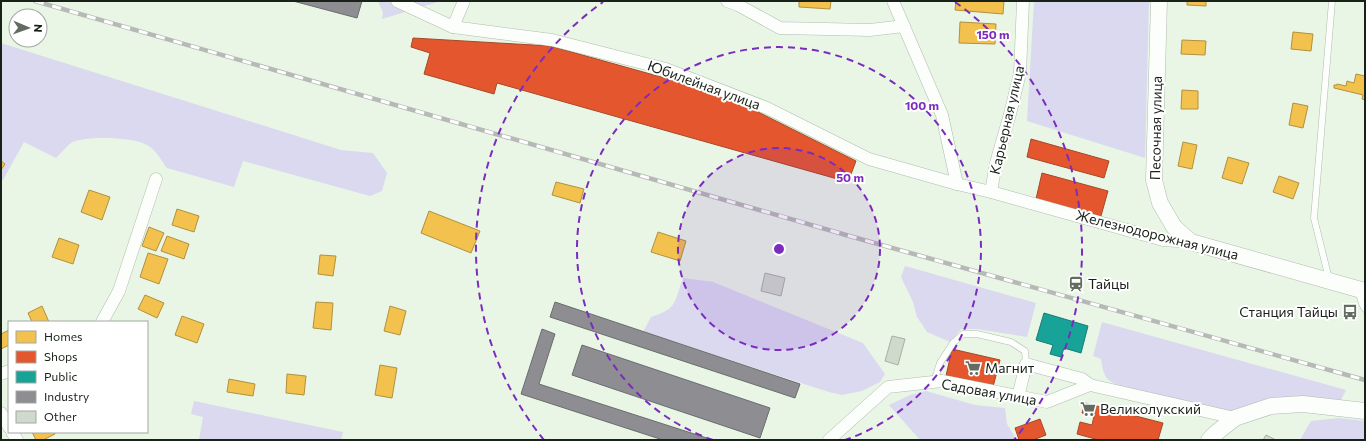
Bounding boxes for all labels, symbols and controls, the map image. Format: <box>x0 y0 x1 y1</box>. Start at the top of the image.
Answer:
north arrow <box>8 8 48 48</box>
text: N <box>32 24 45 33</box>
text: 150 m <box>976 27 1010 41</box>
street label: Юбилейная улица <box>645 56 763 113</box>
street label: Карьерная улица <box>986 64 1027 176</box>
street label: Песочная улица <box>1146 76 1165 180</box>
text: 100 m <box>905 98 939 112</box>
text: 50 m <box>836 170 864 184</box>
street label: Железнодорожная улица <box>1074 206 1240 263</box>
centre of rings <box>772 242 786 256</box>
station icon: Тайцы <box>1067 275 1085 293</box>
place label: Тайцы <box>1088 275 1129 292</box>
place label: Станция Тайцы <box>1239 303 1338 320</box>
bus stop icon: Станция Тайцы <box>1341 303 1359 321</box>
legend <box>8 321 148 433</box>
text: Homes <box>44 329 82 343</box>
text: Shops <box>44 349 78 363</box>
supermarket icon: Магнит <box>964 359 982 377</box>
place label: Магнит <box>985 359 1035 376</box>
text: Public <box>44 369 77 383</box>
street label: Садовая улица <box>940 375 1038 408</box>
text: Industry <box>44 389 89 403</box>
supermarket icon: Великолукский <box>1079 400 1097 418</box>
place label: Великолукский <box>1100 400 1201 417</box>
text: Other <box>44 409 77 423</box>

